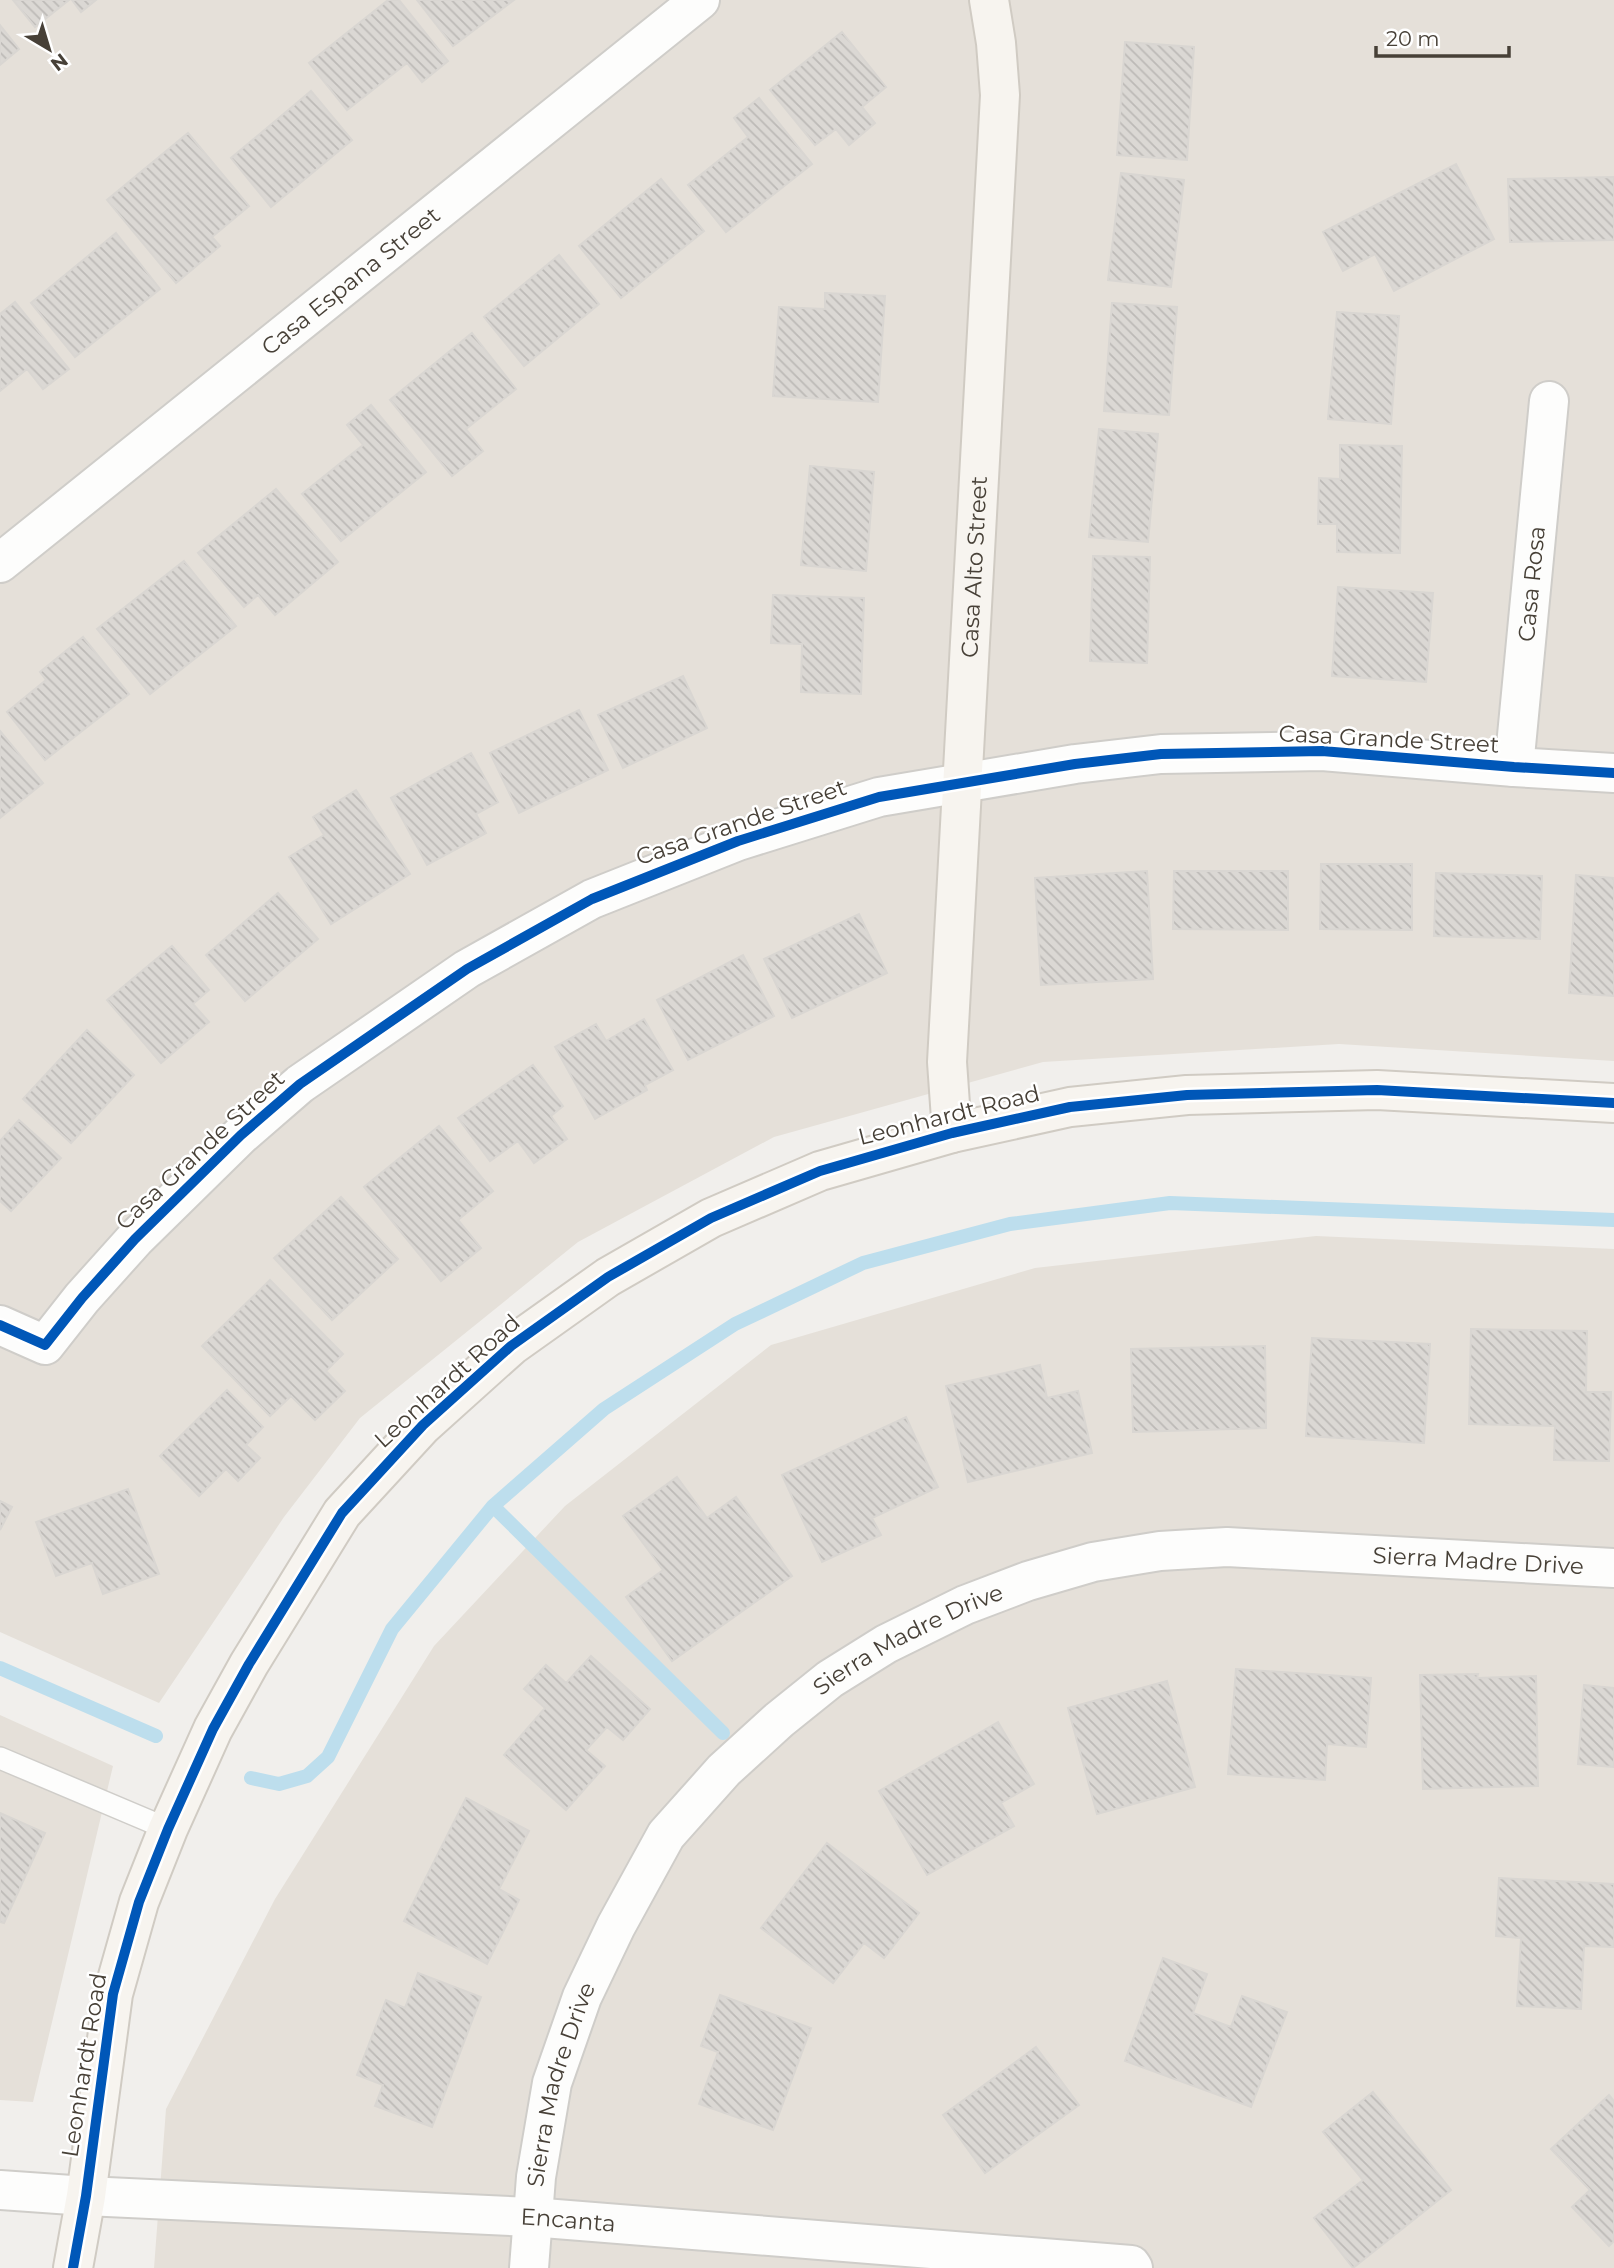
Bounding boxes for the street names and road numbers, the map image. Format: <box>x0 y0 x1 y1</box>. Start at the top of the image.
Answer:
street label: Casa Espana Street <box>256 201 445 361</box>
street label: Casa Alto Street <box>955 475 993 659</box>
street label: Casa Rosa <box>1512 525 1551 643</box>
street label: Casa Grande Street <box>1278 719 1500 759</box>
street label: Casa Grande Street <box>632 773 850 871</box>
street label: Casa Grande Street <box>110 1064 290 1236</box>
street label: Leonhardt Road <box>855 1079 1043 1151</box>
street label: Leonhardt Road <box>368 1308 526 1454</box>
street label: Sierra Madre Drive <box>1372 1541 1585 1580</box>
street label: Sierra Madre Drive <box>807 1578 1007 1701</box>
street label: Leonhardt Road <box>56 1971 112 2159</box>
street label: Sierra Madre Drive <box>521 1977 601 2188</box>
street label: Encanta <box>520 2203 617 2238</box>

